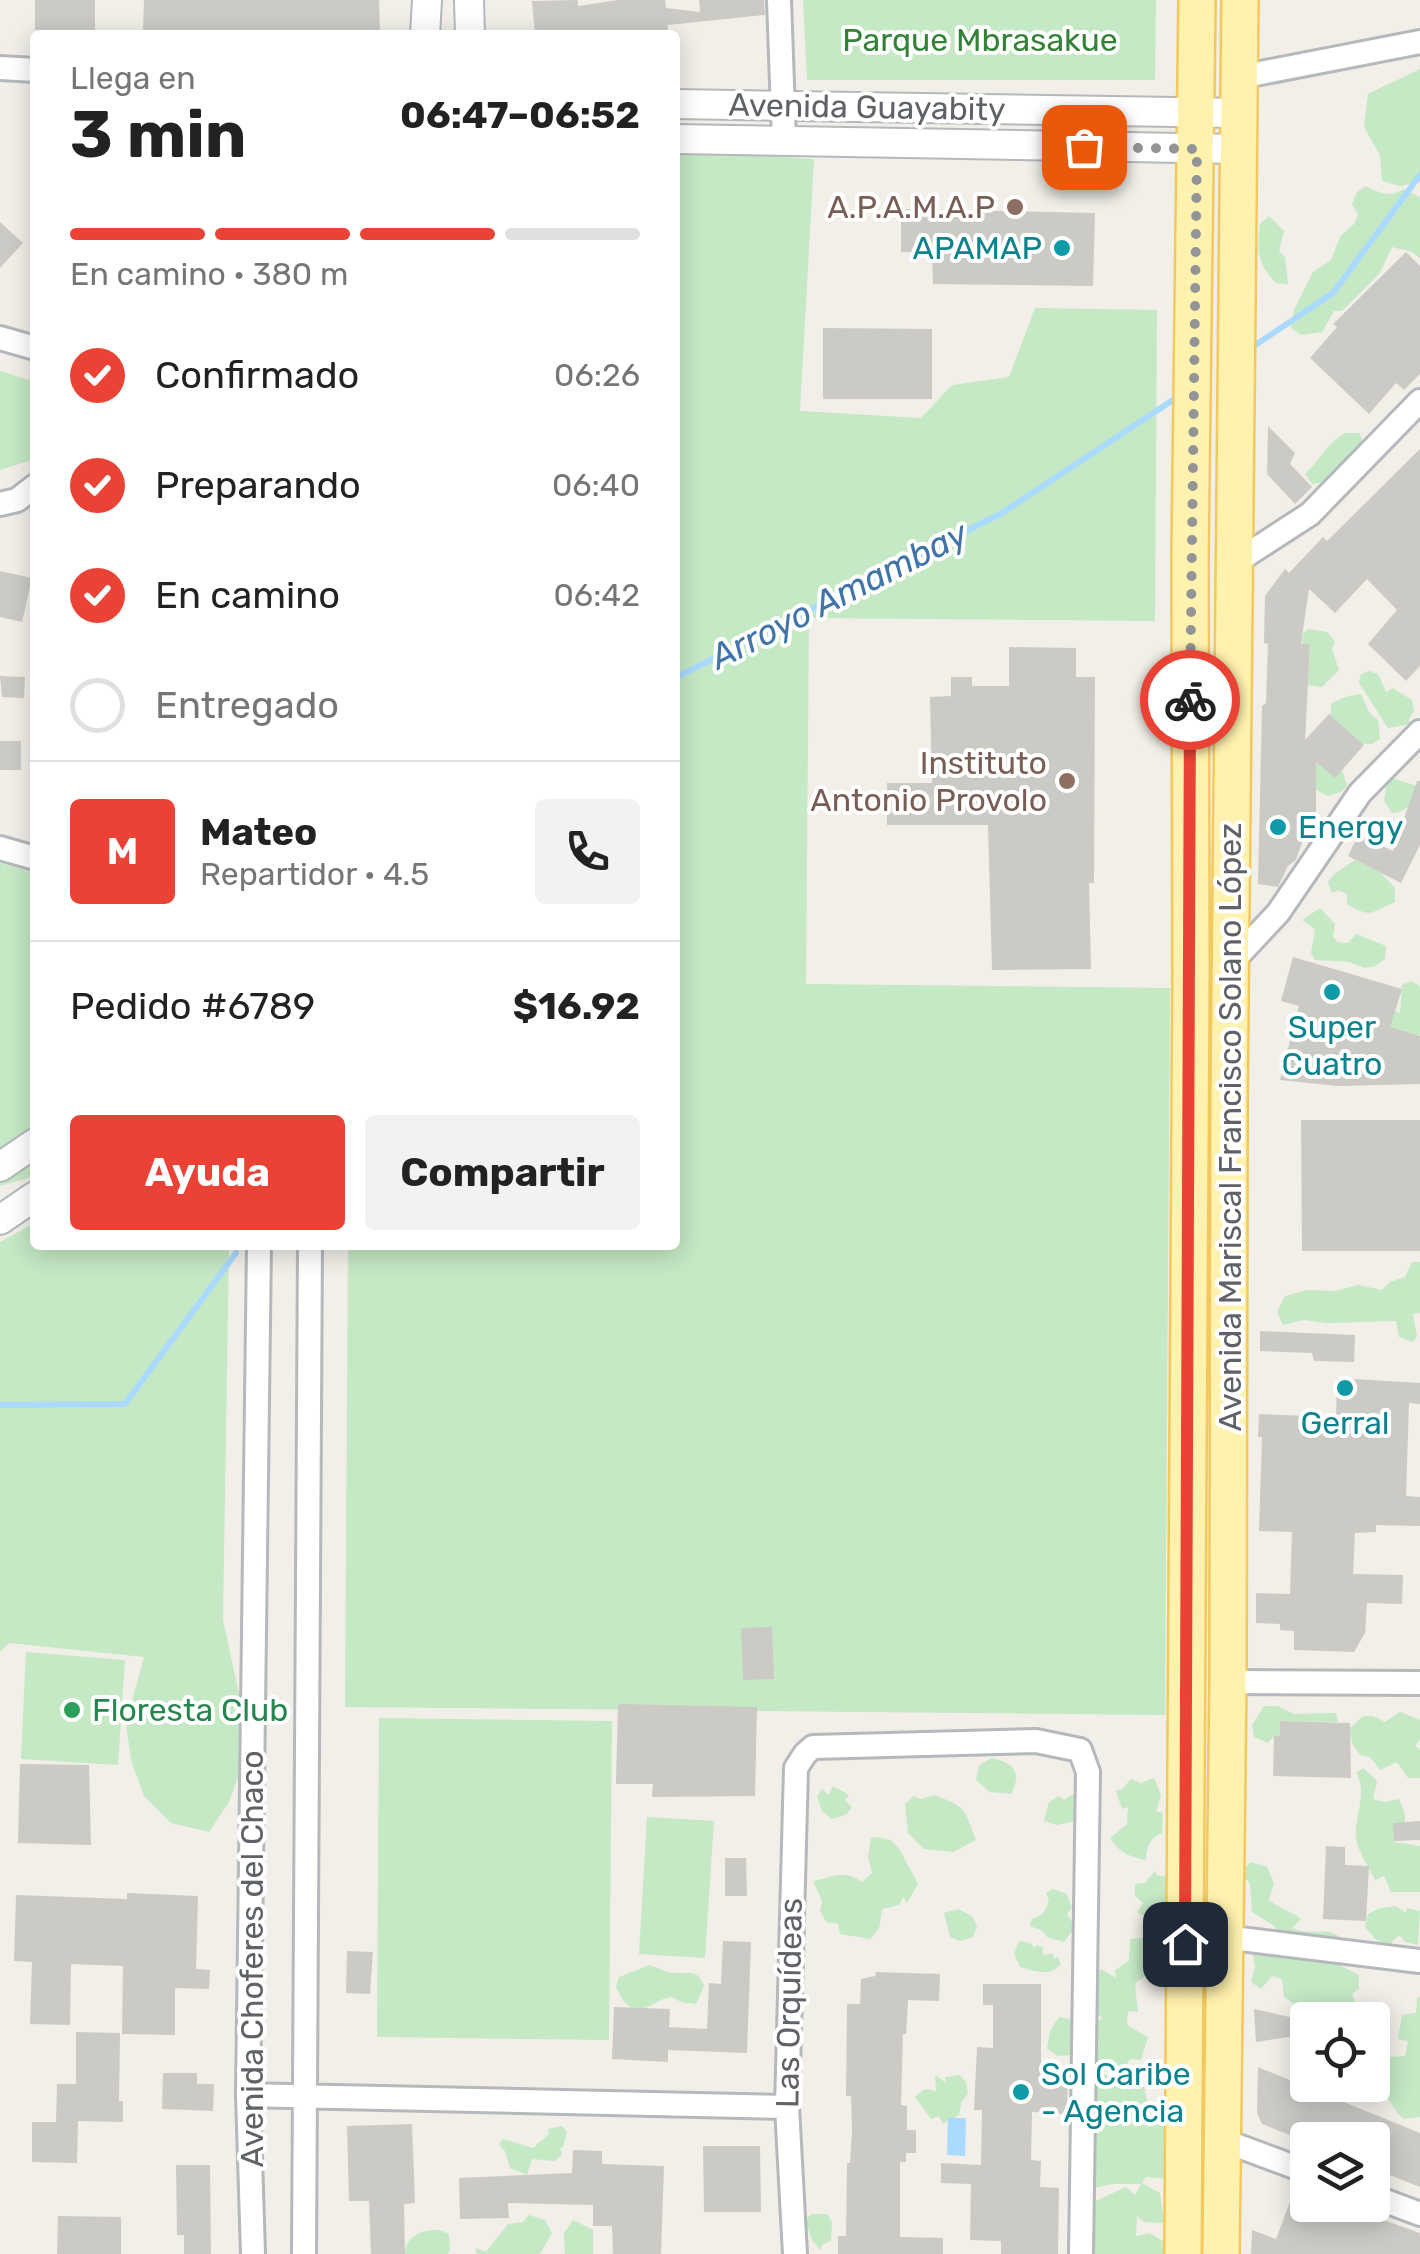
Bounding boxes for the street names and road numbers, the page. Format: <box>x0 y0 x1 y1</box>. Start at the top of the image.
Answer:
street label: Avenida Guayabity <box>728 86 1006 128</box>
street label: Avenida Mariscal Francisco Solano López <box>1211 823 1249 1431</box>
street label: Avenida Choferes del Chaco <box>233 1750 271 2168</box>
street label: Las Orquídeas <box>768 1898 810 2108</box>

